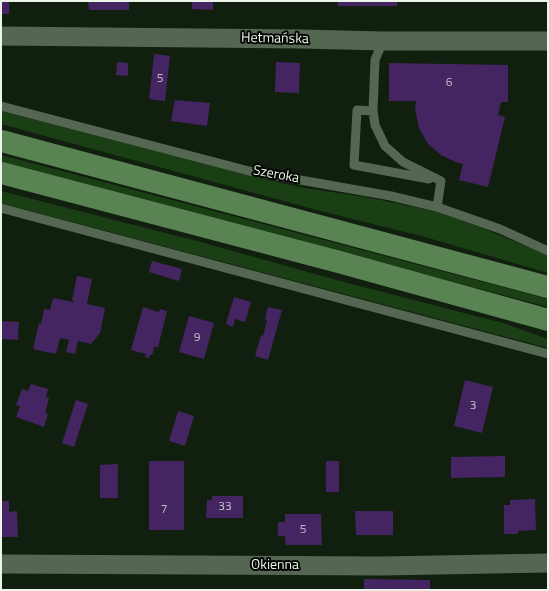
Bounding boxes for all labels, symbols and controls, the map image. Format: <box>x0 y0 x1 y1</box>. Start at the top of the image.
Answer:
street label: Hetmańska <box>241 30 309 48</box>
house number: 5 <box>157 72 163 86</box>
house number: 6 <box>446 76 452 90</box>
street label: Szeroka <box>252 163 300 187</box>
house number: 9 <box>194 331 200 345</box>
house number: 3 <box>470 399 476 413</box>
house number: 33 <box>218 500 232 514</box>
house number: 7 <box>161 503 167 517</box>
house number: 5 <box>300 523 306 537</box>
street label: Okienna <box>251 558 299 574</box>

